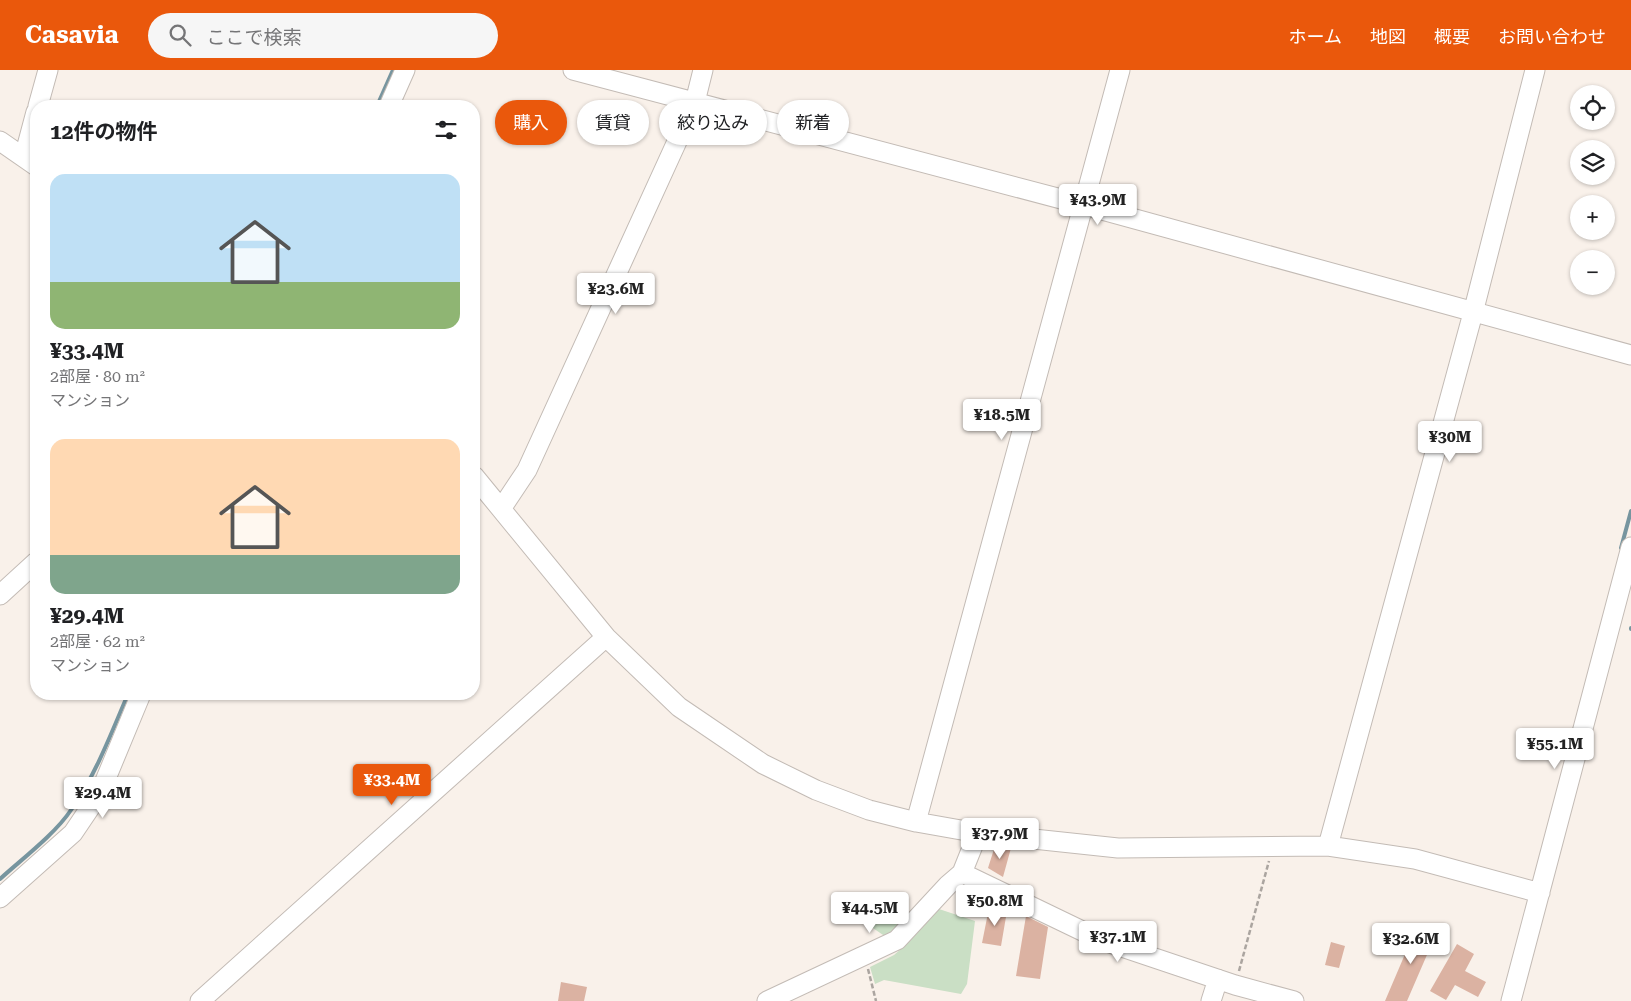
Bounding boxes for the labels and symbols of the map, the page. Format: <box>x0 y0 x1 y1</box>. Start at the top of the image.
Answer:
pin: ¥43.9M <box>1057 184 1139 226</box>
pin: ¥23.6M <box>575 272 657 315</box>
pin: ¥18.5M <box>961 398 1043 441</box>
pin: ¥30M <box>1420 420 1480 463</box>
pin: ¥55.1M <box>1514 728 1596 770</box>
pin: ¥33.4M <box>351 764 433 806</box>
pin: ¥29.4M <box>62 776 144 819</box>
pin: ¥37.9M <box>959 818 1041 860</box>
pin: ¥50.8M <box>954 884 1036 927</box>
pin: ¥44.5M <box>829 892 911 934</box>
pin: ¥37.1M <box>1077 920 1159 963</box>
pin: ¥32.6M <box>1370 922 1452 965</box>

